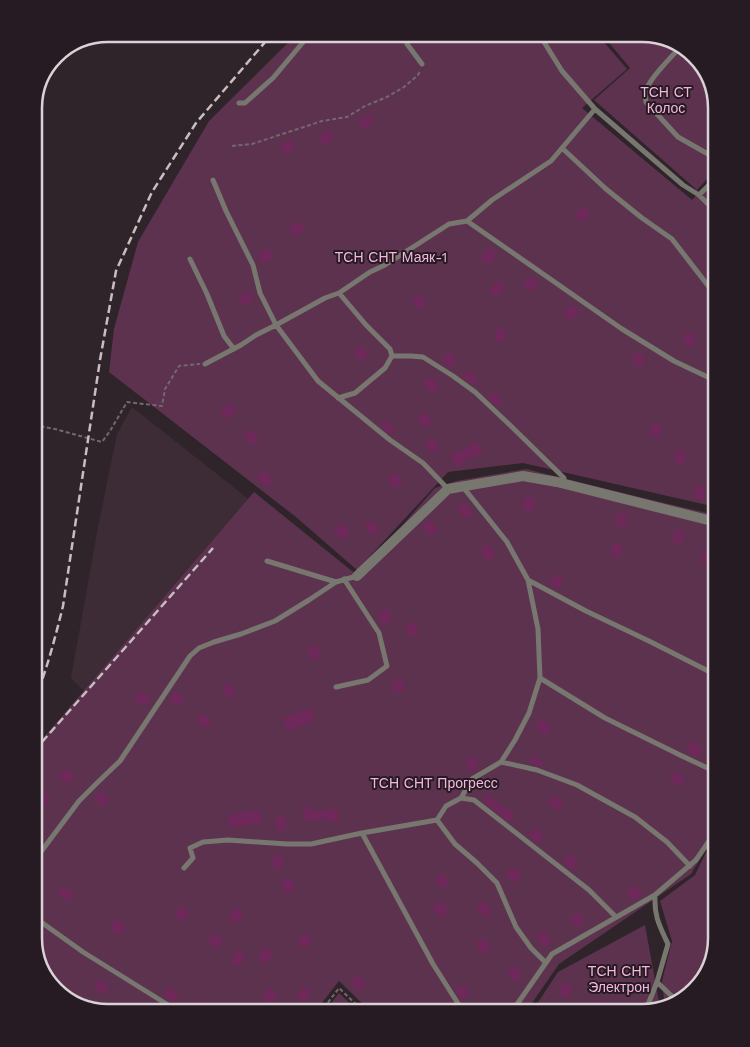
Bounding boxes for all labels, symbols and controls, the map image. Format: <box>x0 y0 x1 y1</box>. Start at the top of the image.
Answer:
park label: ТСН СТ Колос <box>640 84 692 116</box>
park label: ТСН СНТ Маяк-1 <box>335 249 447 265</box>
park label: ТСН СНТ Прогресс <box>370 775 498 791</box>
park label: ТСН СНТ Электрон <box>588 963 651 995</box>

